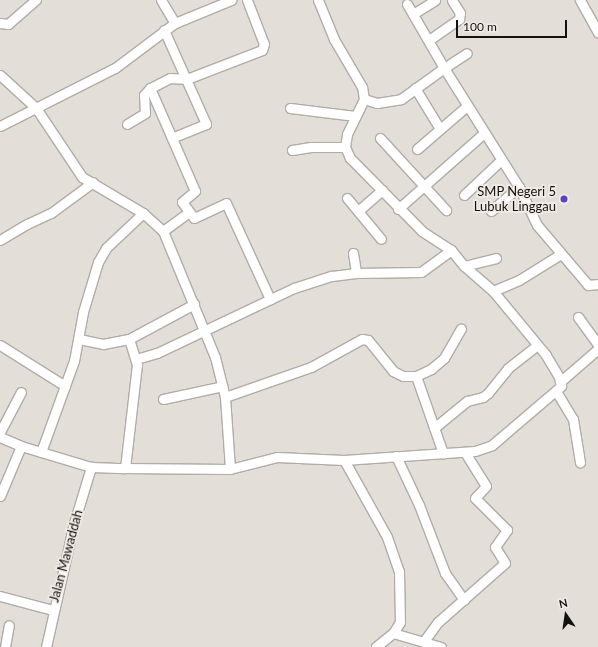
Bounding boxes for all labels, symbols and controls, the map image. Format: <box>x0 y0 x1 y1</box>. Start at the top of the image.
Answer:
scale bar <box>458 12 569 38</box>
text: 100 m <box>463 19 497 34</box>
place label: SMP Negeri 5 Lubuk Linggau <box>474 184 556 215</box>
marker: SMP Negeri 5 Lubuk Linggau <box>559 194 569 204</box>
street label: Jalan Mawaddah <box>46 508 86 604</box>
north arrow <box>546 595 586 635</box>
text: N <box>558 596 569 610</box>

